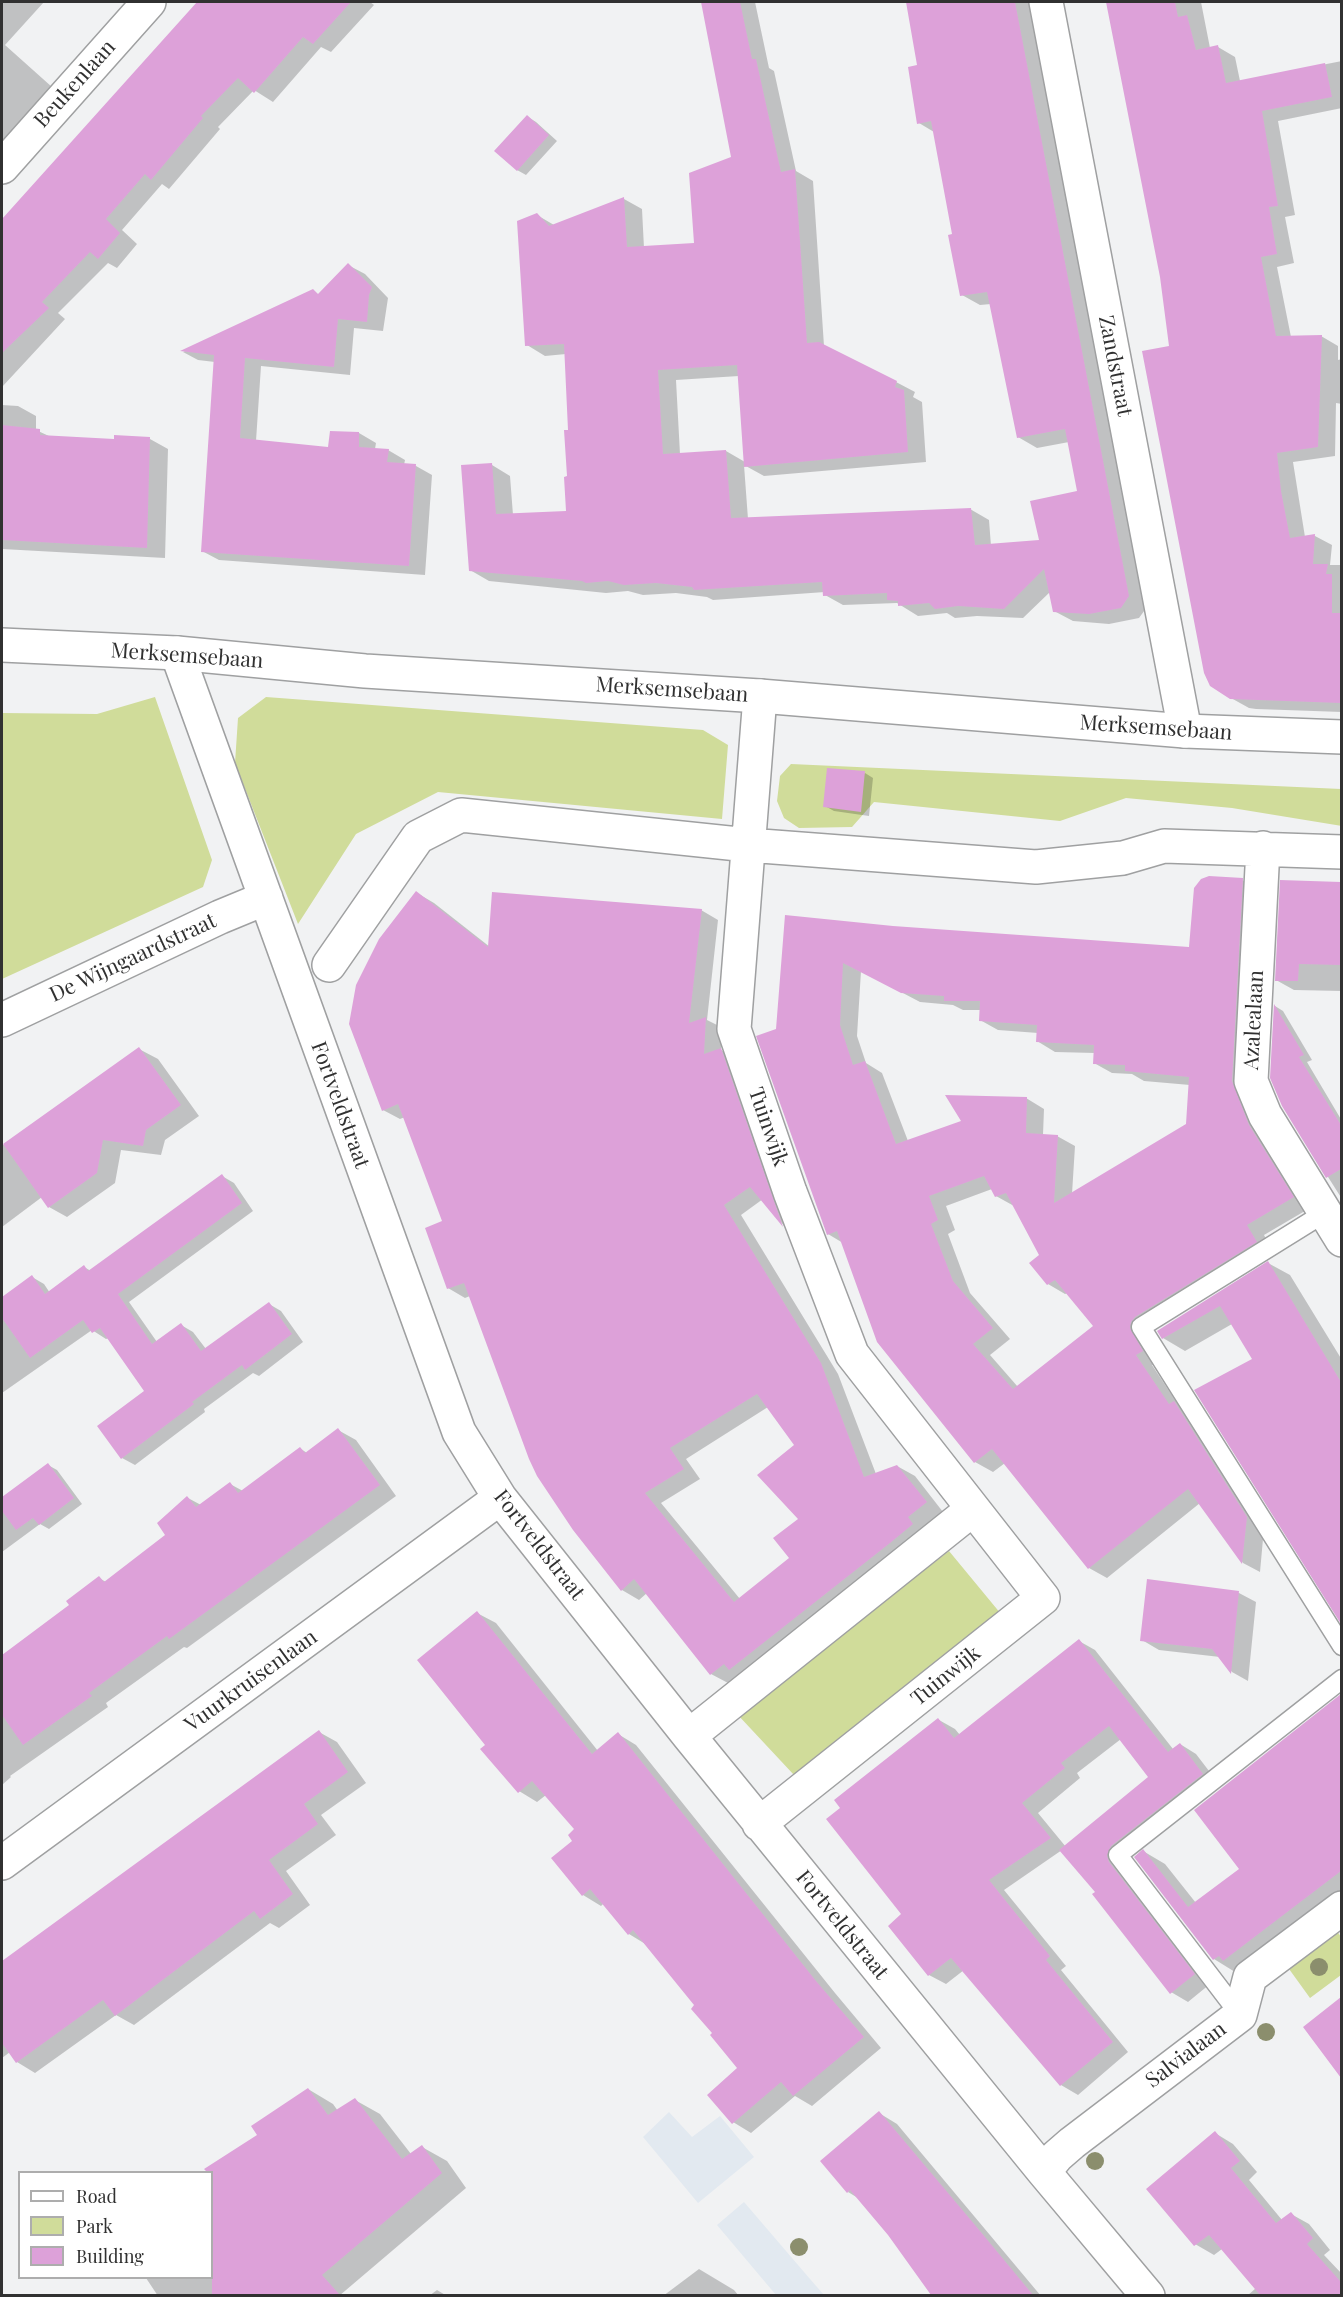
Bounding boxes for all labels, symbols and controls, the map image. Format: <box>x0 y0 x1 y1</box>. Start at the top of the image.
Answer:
street label: Beukenlaan <box>29 35 121 133</box>
street label: Zandstraat <box>1093 313 1137 419</box>
street label: Merksemsebaan <box>110 638 264 674</box>
street label: Merksemsebaan <box>595 672 749 708</box>
street label: Merksemsebaan <box>1079 710 1233 746</box>
street label: De Wijngaardstraat <box>46 908 220 1008</box>
street label: Azalealaan <box>1239 969 1269 1071</box>
street label: Fortveldstraat <box>305 1038 375 1172</box>
street label: Tuinwijk <box>743 1084 793 1170</box>
street label: Fortveldstraat <box>488 1485 590 1605</box>
street label: Vuurkruisenlaan <box>180 1625 322 1737</box>
street label: Tuinwijk <box>906 1640 986 1712</box>
street label: Fortveldstraat <box>790 1865 894 1985</box>
street label: Salvialaan <box>1141 2017 1231 2093</box>
legend <box>18 2171 213 2279</box>
text: Road <box>76 2184 117 2208</box>
text: Park <box>76 2214 113 2238</box>
text: Building <box>76 2244 144 2268</box>

